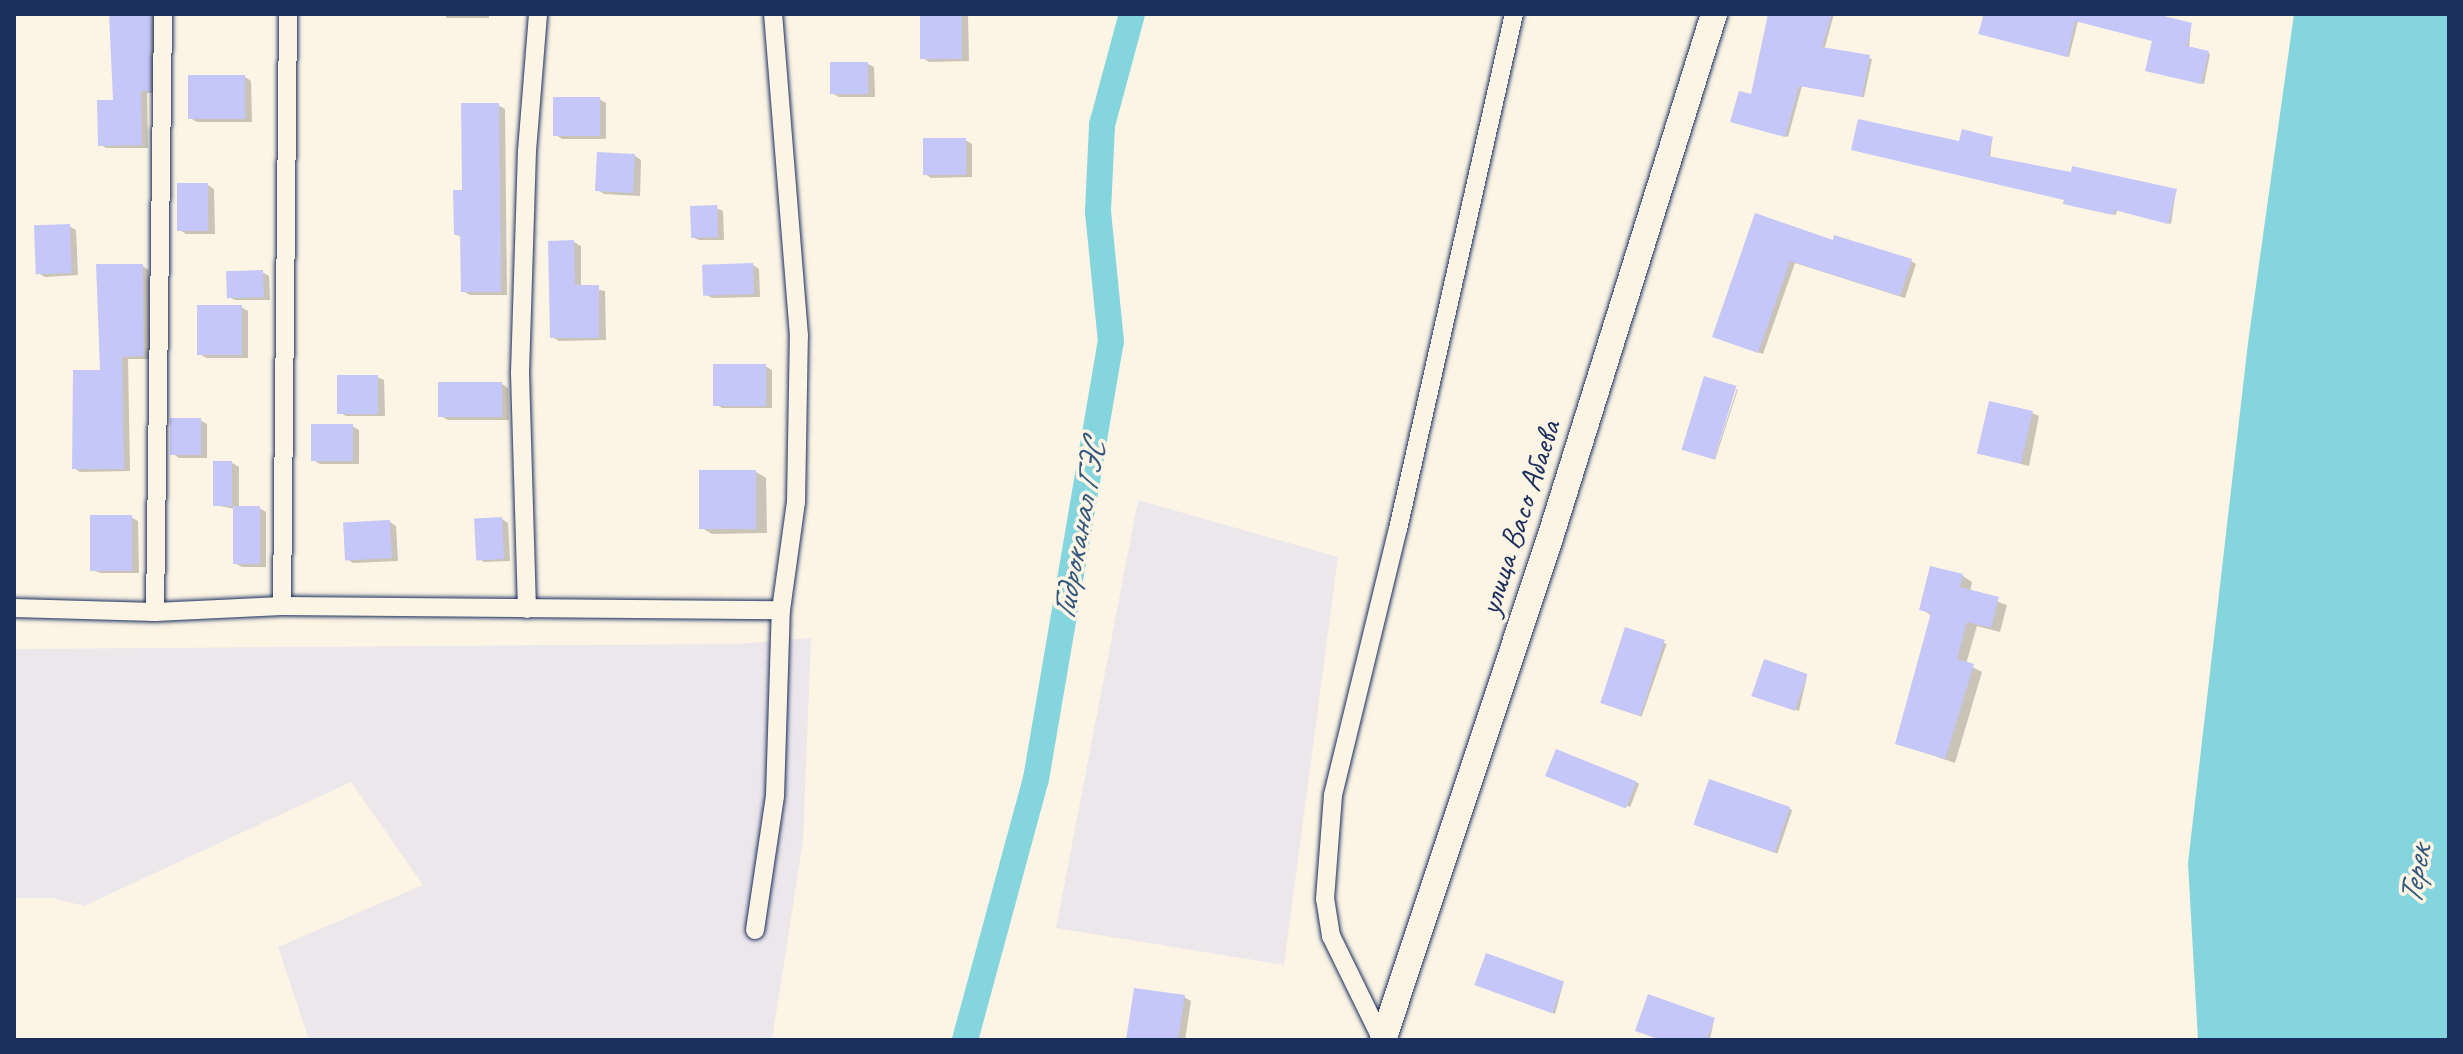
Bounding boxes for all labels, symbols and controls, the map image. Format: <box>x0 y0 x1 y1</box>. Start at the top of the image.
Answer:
street label: улица Васо Абаева <box>1470 416 1570 620</box>
water label: Гидроканал ГЭС <box>1042 438 1114 622</box>
water label: Терек <box>2389 842 2439 908</box>

